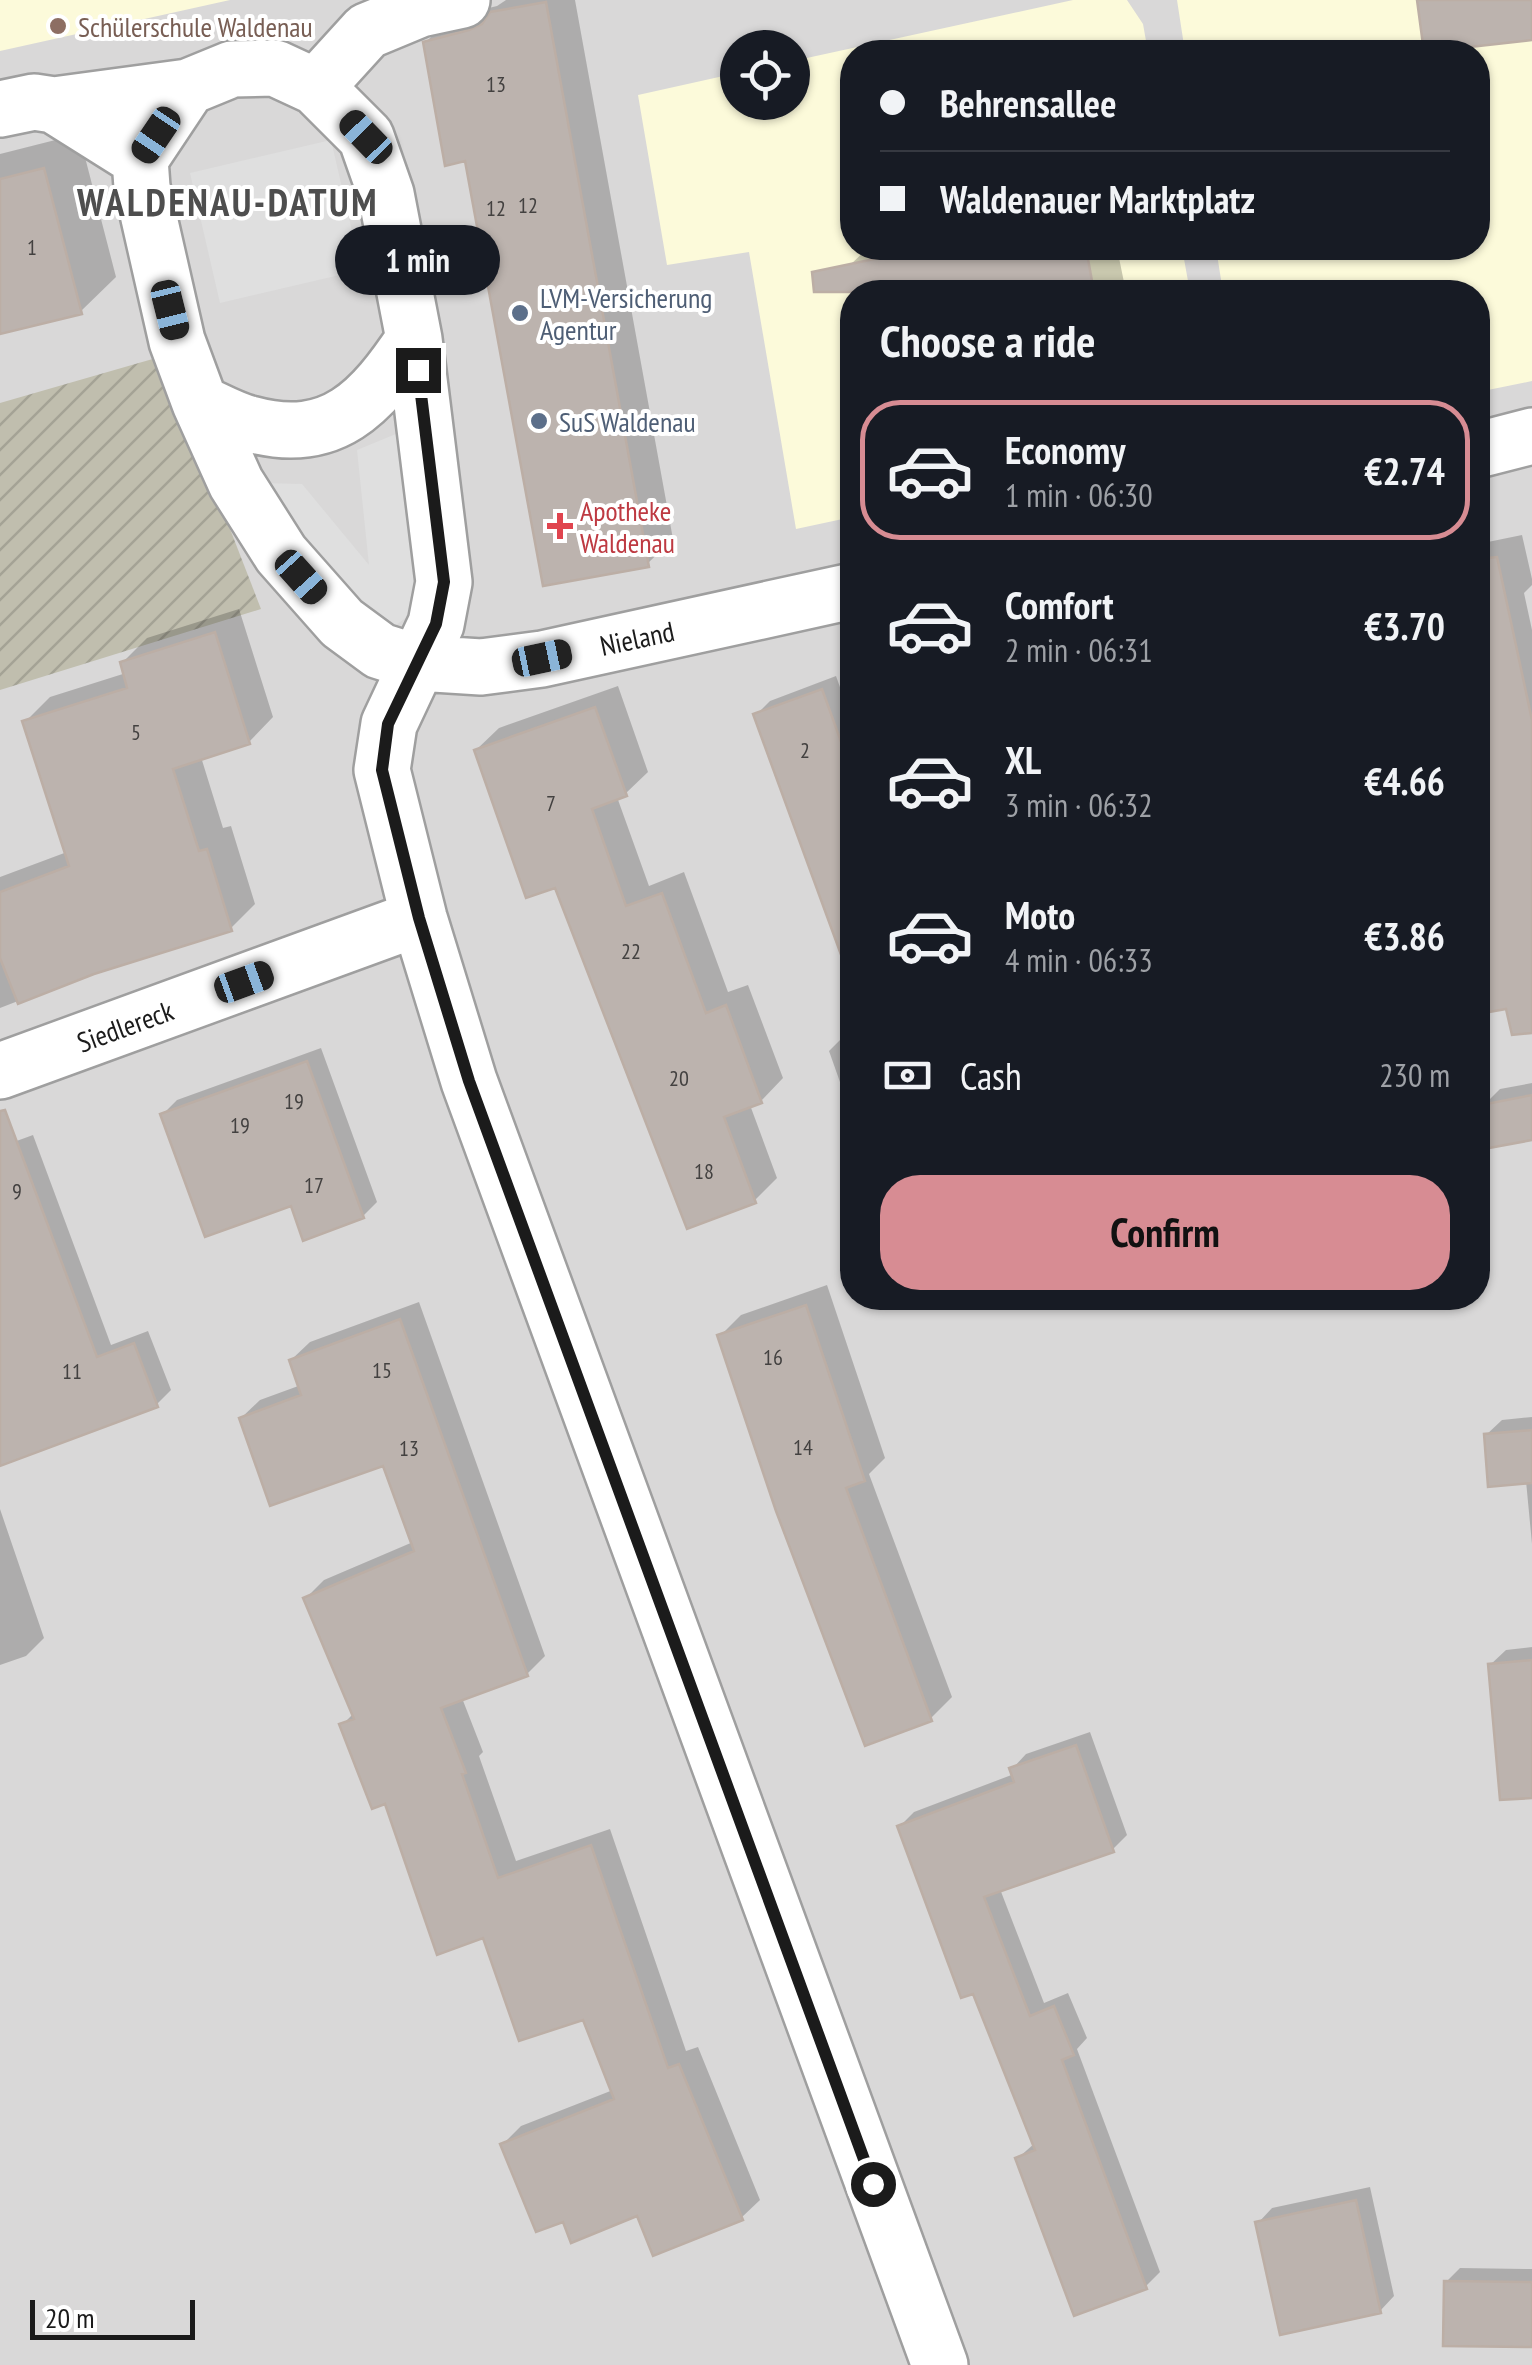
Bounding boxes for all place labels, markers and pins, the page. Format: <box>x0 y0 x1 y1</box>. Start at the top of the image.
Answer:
place label: Schülerschule Waldenau <box>78 8 313 45</box>
marker: Schülerschule Waldenau <box>47 15 69 37</box>
place label: LVM-Versicherung Agentur <box>540 279 712 348</box>
marker: LVM-Versicherung Agentur <box>509 302 531 324</box>
place label: SuS Waldenau <box>559 403 696 440</box>
marker: SuS Waldenau <box>528 410 550 432</box>
place label: Apotheke Waldenau <box>580 492 675 561</box>
marker: Apotheke Waldenau <box>549 515 571 537</box>

